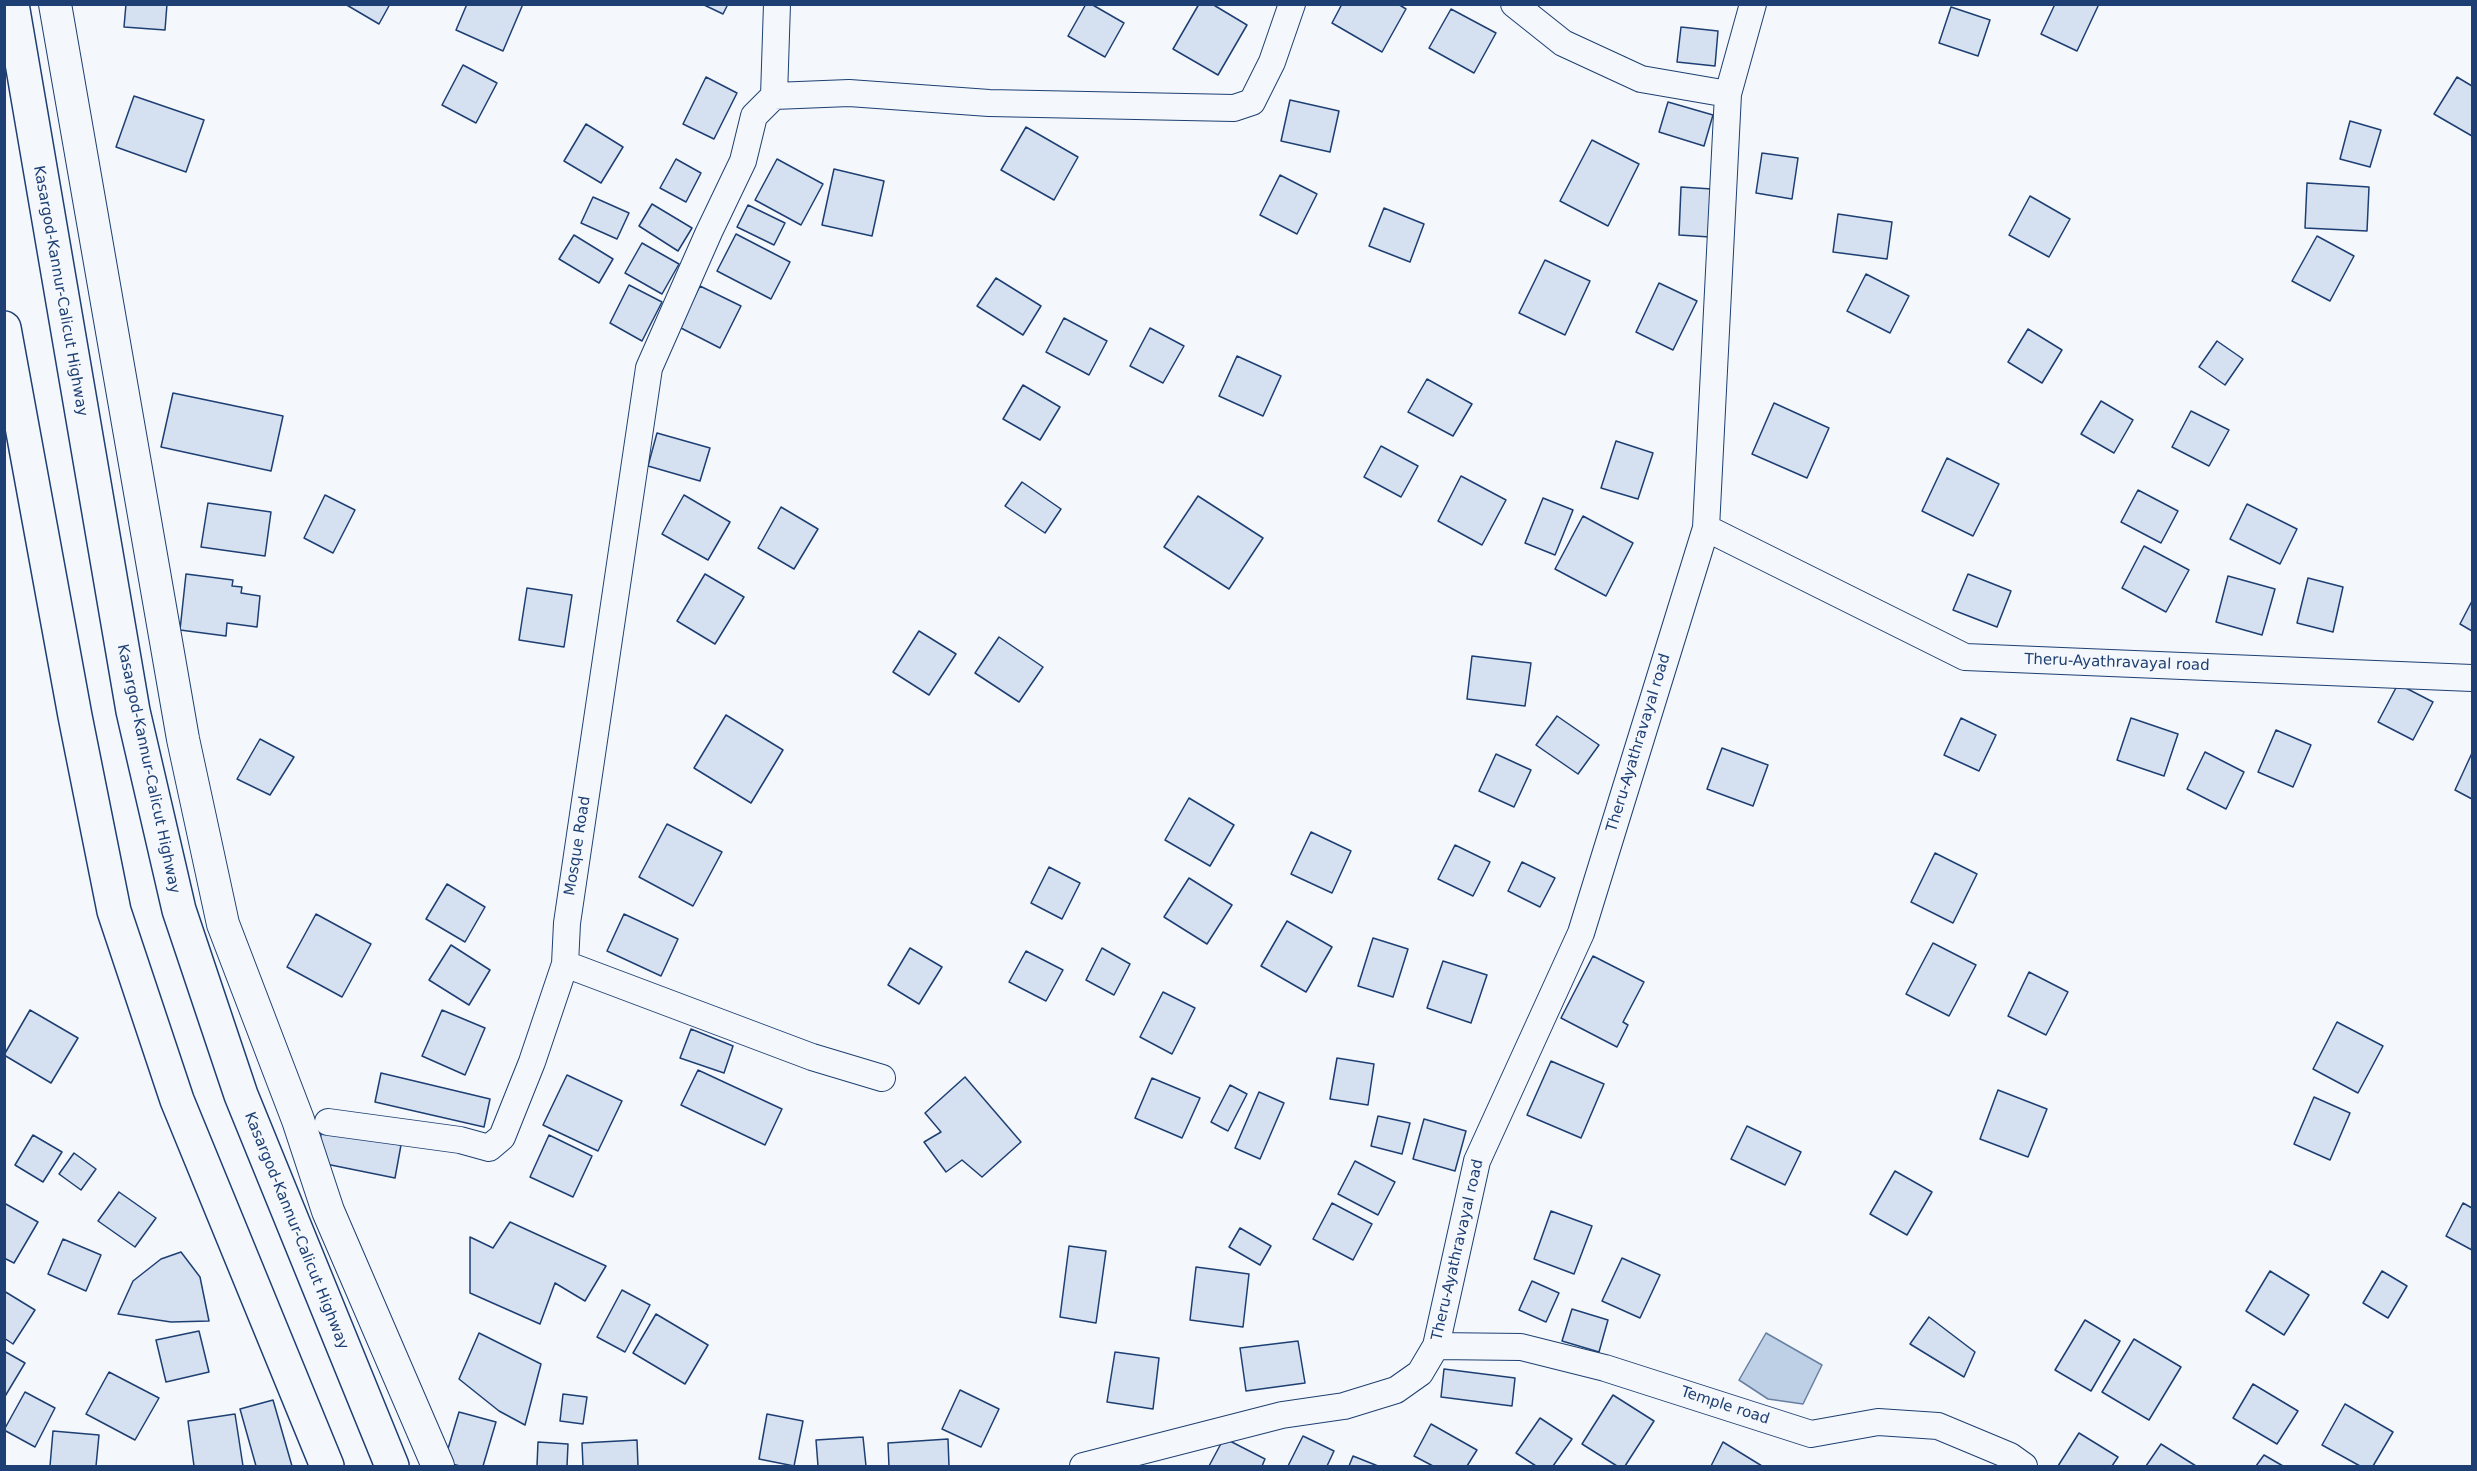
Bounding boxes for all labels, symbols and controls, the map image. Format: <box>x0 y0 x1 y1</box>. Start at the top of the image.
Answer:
street label: Kasargod-Kannur-Calicut Highway <box>29 164 91 418</box>
street label: Kasargod-Kannur-Calicut Highway <box>113 643 183 895</box>
street label: Theru-Ayathravayal road <box>2024 651 2210 675</box>
street label: Theru-Ayathravayal road <box>1603 652 1675 834</box>
street label: Mosque Road <box>561 795 595 897</box>
street label: Kasargod-Kannur-Calicut Highway <box>240 1110 352 1352</box>
street label: Theru-Ayathravayal road <box>1428 1158 1488 1342</box>
street label: Temple road <box>1679 1383 1771 1429</box>

